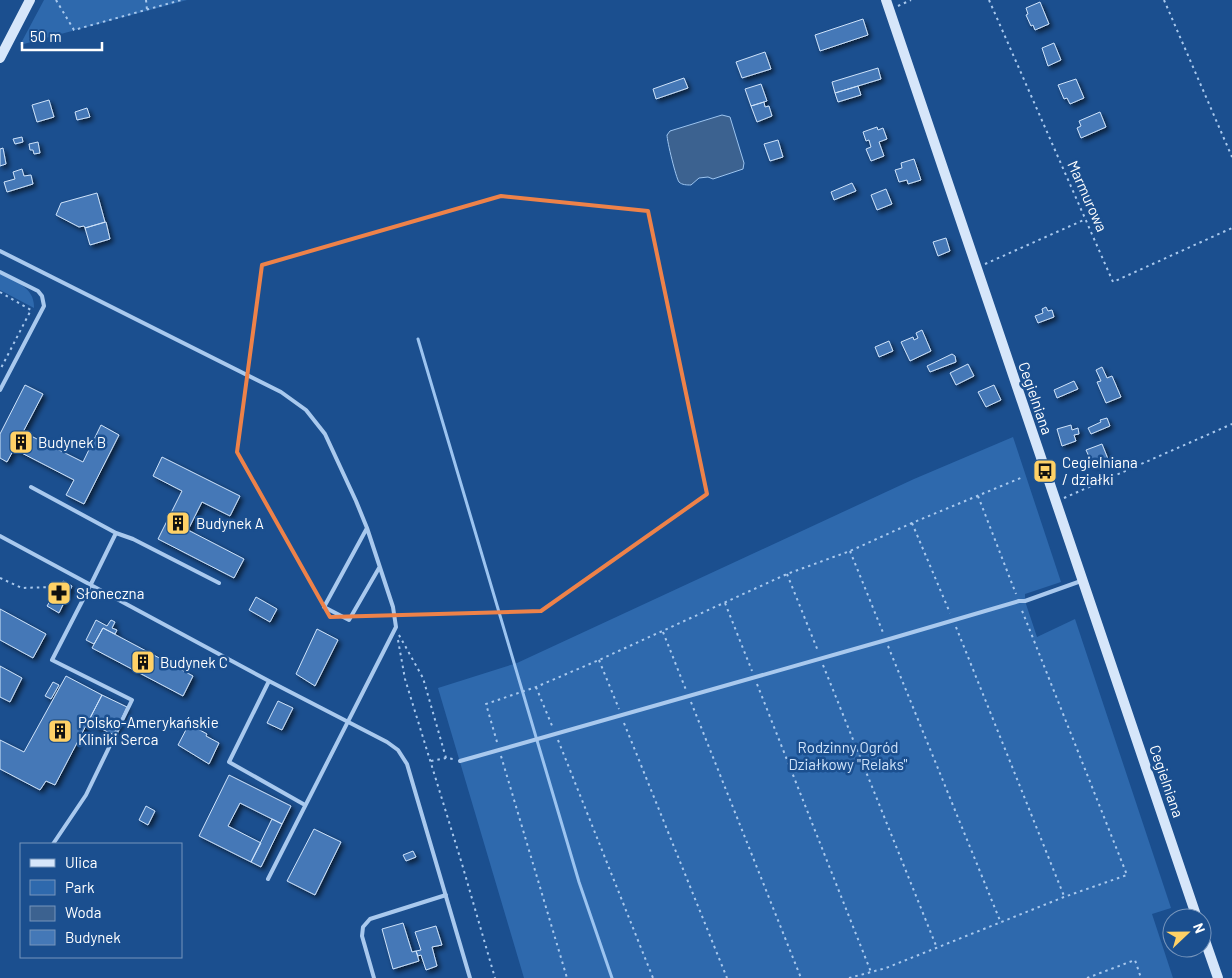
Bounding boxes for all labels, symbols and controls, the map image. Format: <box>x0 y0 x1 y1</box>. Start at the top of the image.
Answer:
scale bar <box>22 20 102 52</box>
text: 50 m <box>30 27 62 45</box>
street label: Marmurowa <box>1064 158 1112 234</box>
street label: Cegielniana <box>1015 359 1057 437</box>
building icon: Budynek B <box>8 429 34 455</box>
place label: Budynek B <box>38 433 106 451</box>
place label: Cegielniana / działki <box>1062 453 1138 488</box>
bus stop icon: Cegielniana / działki <box>1032 458 1058 484</box>
building icon: Budynek A <box>165 510 191 536</box>
place label: Budynek A <box>196 514 264 532</box>
pharmacy icon: Słoneczna <box>46 580 72 606</box>
place label: Słoneczna <box>76 584 144 602</box>
building icon: Budynek C <box>130 649 156 675</box>
place label: Budynek C <box>160 653 228 671</box>
place label: Polsko-Amerykańskie Kliniki Serca <box>78 713 219 748</box>
building icon: Polsko-Amerykańskie Kliniki Serca <box>47 718 73 744</box>
park label: Rodzinny Ogród Działkowy "Relaks" <box>789 738 907 773</box>
street label: Cegielniana <box>1146 742 1188 820</box>
legend <box>20 843 182 958</box>
text: Ulica <box>65 853 97 871</box>
text: Park <box>65 878 95 896</box>
text: Woda <box>65 903 101 921</box>
north arrow <box>1162 908 1212 958</box>
text: N <box>1190 920 1209 935</box>
text: Budynek <box>65 928 121 946</box>

